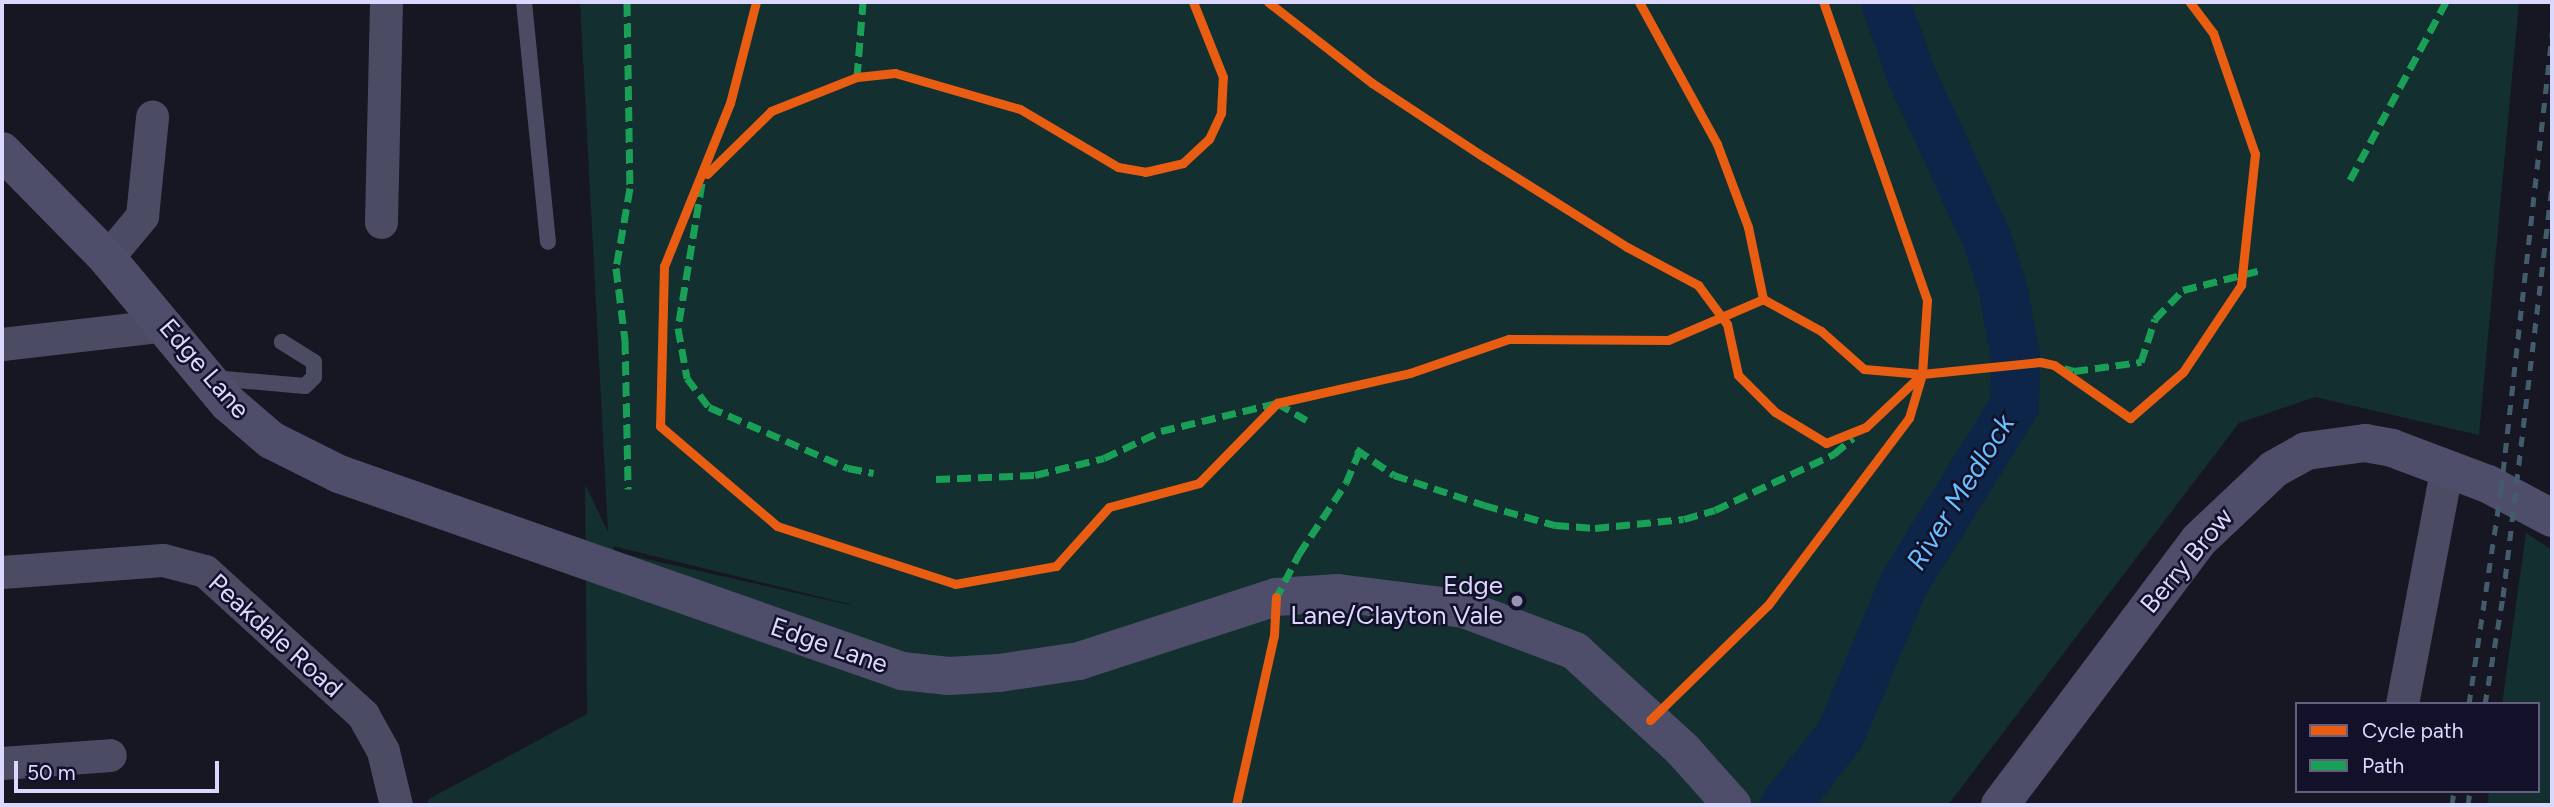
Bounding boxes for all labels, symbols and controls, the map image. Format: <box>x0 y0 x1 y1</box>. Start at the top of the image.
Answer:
street label: Edge Lane <box>152 313 256 425</box>
water label: River Medlock <box>1899 408 2021 576</box>
street label: Berry Brow <box>2134 502 2240 620</box>
street label: Peakdale Road <box>202 568 348 704</box>
place label: Edge Lane/Clayton Vale <box>1290 570 1503 632</box>
marker: Edge Lane/Clayton Vale <box>1509 593 1525 609</box>
street label: Edge Lane <box>766 611 892 681</box>
legend <box>2295 702 2540 793</box>
text: Cycle path <box>2362 718 2463 743</box>
scale bar <box>18 748 222 792</box>
text: Path <box>2362 753 2404 778</box>
text: 50 m <box>27 760 76 785</box>

